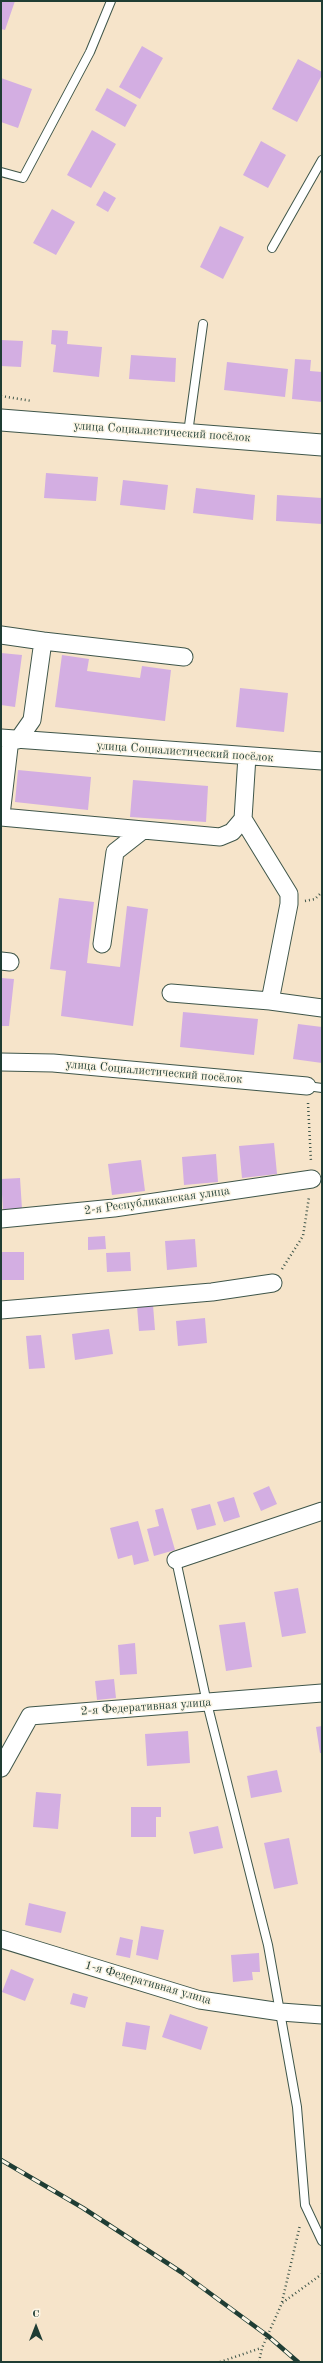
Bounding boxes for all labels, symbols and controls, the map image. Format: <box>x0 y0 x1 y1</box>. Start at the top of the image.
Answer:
street label: улица Социалистический посёлок <box>73 419 251 445</box>
street label: улица Социалистический посёлок <box>96 739 274 765</box>
street label: улица Социалистический посёлок <box>65 1057 243 1087</box>
street label: 2-я Республиканская улица <box>83 1184 231 1218</box>
street label: 2-я Федеративная улица <box>80 1695 212 1719</box>
street label: 1-я Федеративная улица <box>83 1958 213 2008</box>
north arrow <box>16 2307 56 2347</box>
text: С <box>32 2309 40 2320</box>

